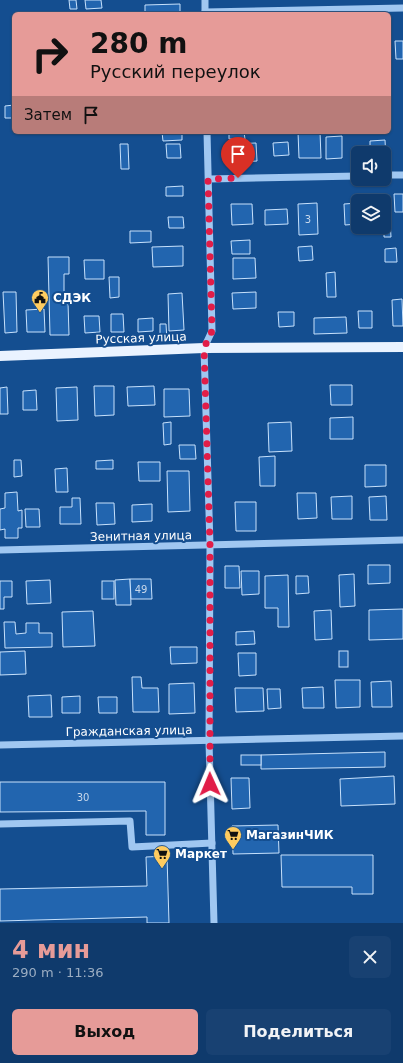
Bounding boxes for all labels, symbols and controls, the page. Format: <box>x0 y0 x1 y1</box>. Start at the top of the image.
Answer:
text: 280 m <box>90 27 187 60</box>
icon: right <box>24 28 76 80</box>
text: Русский переулок <box>90 61 261 82</box>
icon: arrive <box>80 104 102 126</box>
text: Затем <box>24 106 72 124</box>
pin <box>221 137 255 178</box>
icon: arrive <box>227 143 249 165</box>
map controls <box>351 146 391 234</box>
button: sound <box>351 146 391 186</box>
button: layers <box>351 194 391 234</box>
house number: 3 <box>305 214 311 225</box>
public building icon: СДЭК <box>30 288 50 313</box>
place label: СДЭК <box>53 291 91 305</box>
street label: Русская улица <box>95 329 187 347</box>
street label: Зенитная улица <box>90 528 192 544</box>
house number: 49 <box>135 584 147 595</box>
street label: Гражданская улица <box>65 723 193 739</box>
position arrow <box>189 763 231 805</box>
house number: 30 <box>77 792 89 803</box>
supermarket icon: МагазинЧИК <box>223 825 243 850</box>
place label: МагазинЧИК <box>246 828 334 842</box>
supermarket icon: Маркет <box>152 844 172 869</box>
place label: Маркет <box>175 847 227 861</box>
text: 4 мин <box>12 936 90 964</box>
button: close <box>349 936 391 978</box>
text: 290 m · 11:36 <box>12 965 103 980</box>
button: Выход <box>12 1009 198 1055</box>
button: Поделиться <box>206 1009 391 1055</box>

